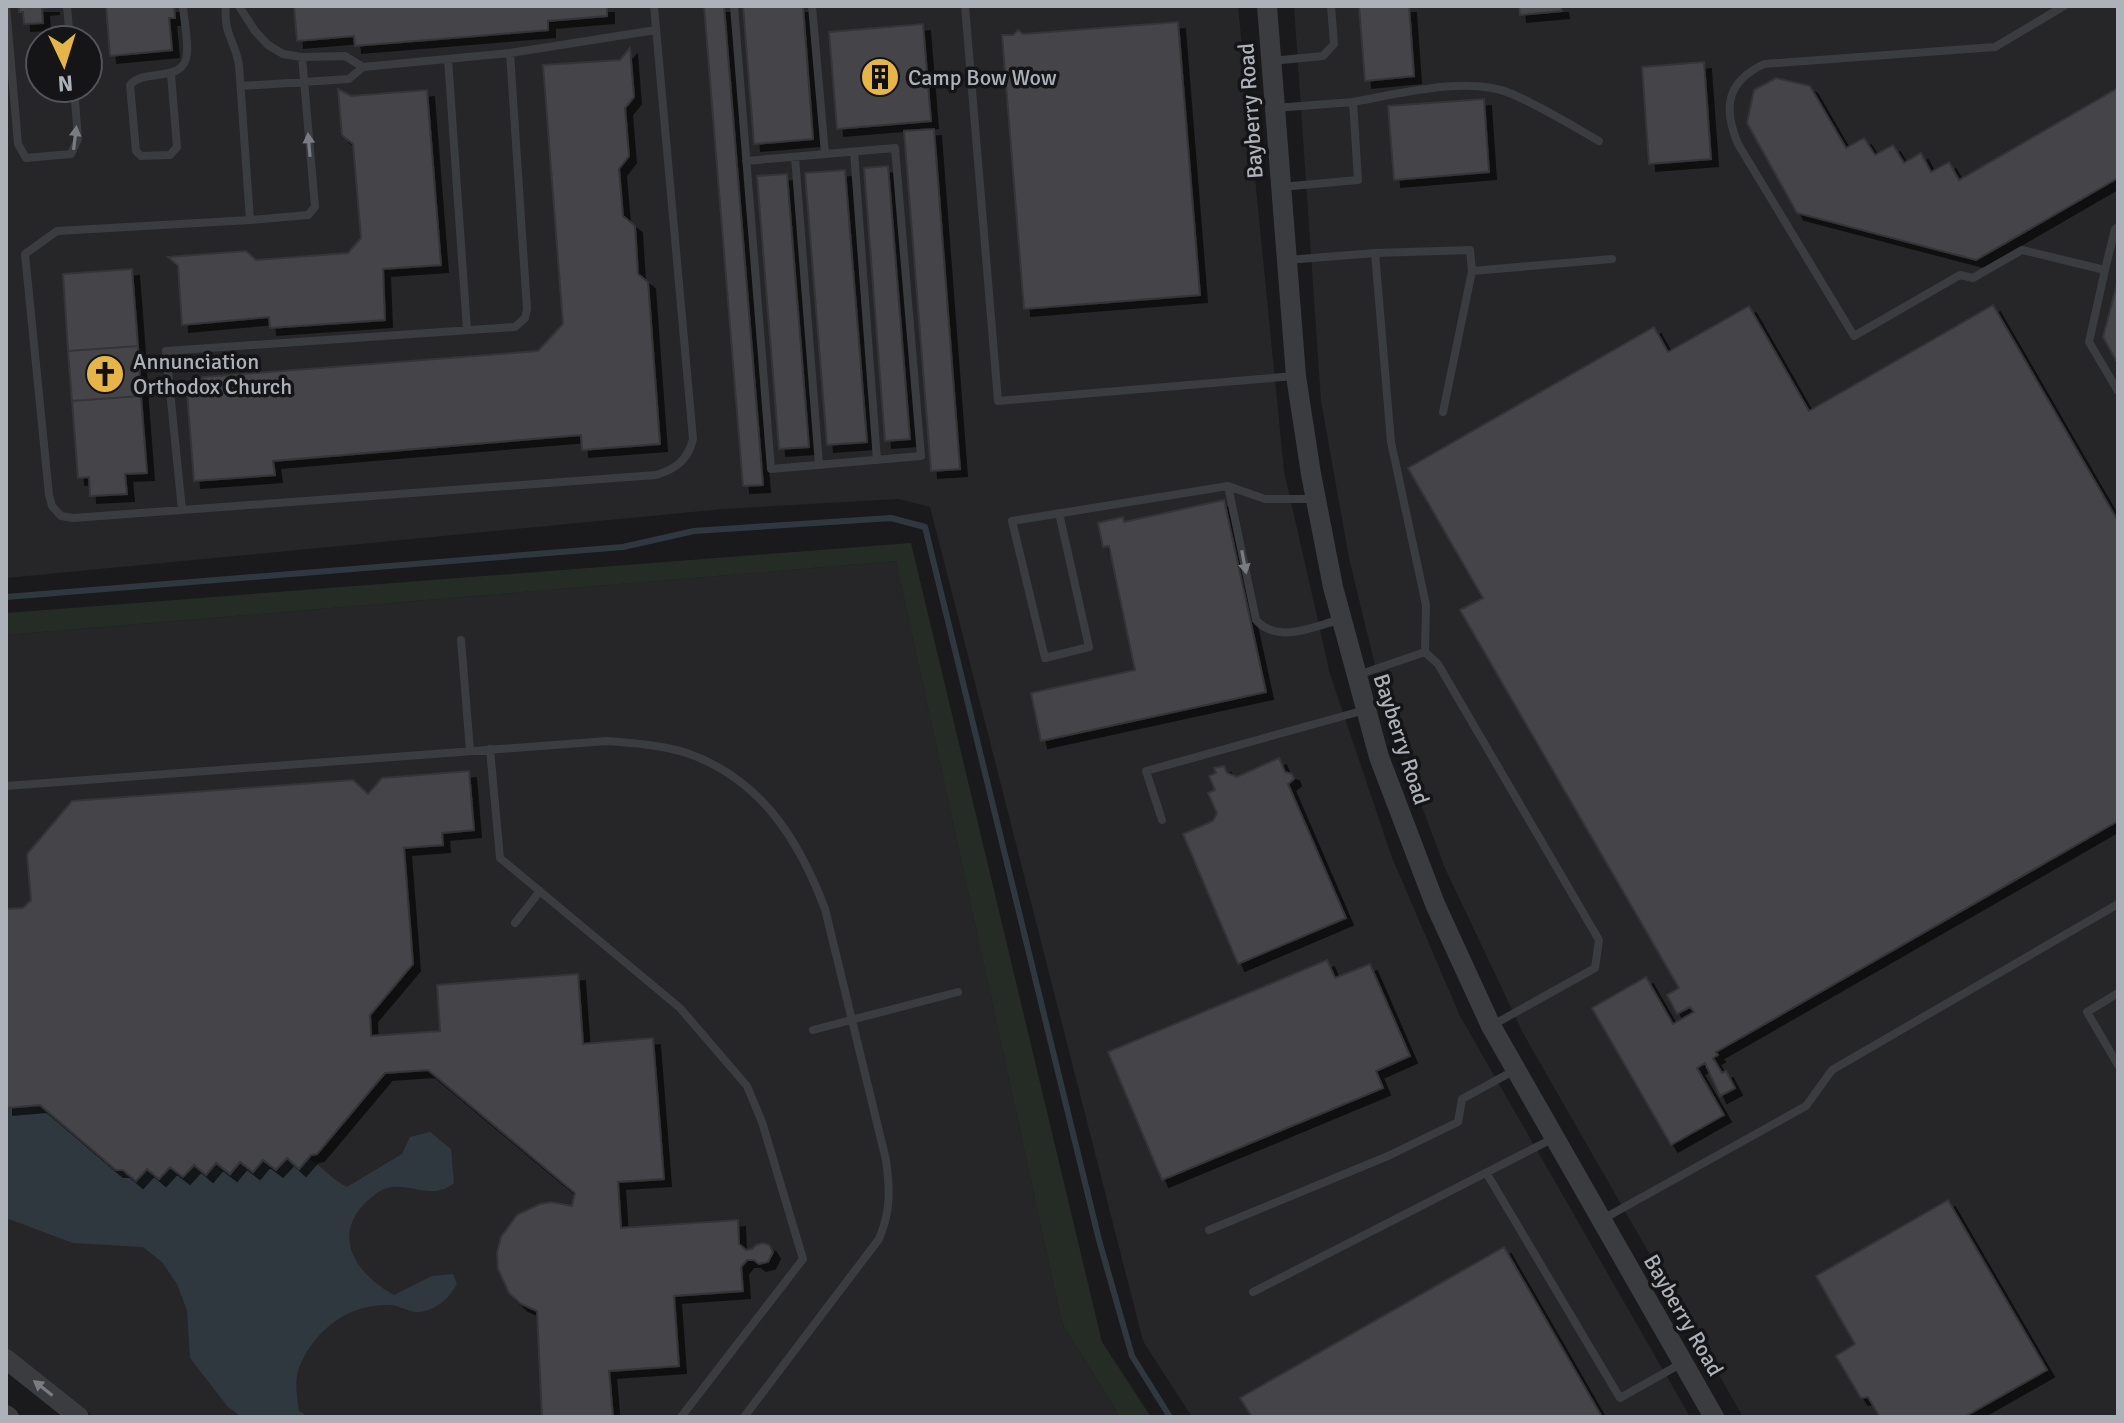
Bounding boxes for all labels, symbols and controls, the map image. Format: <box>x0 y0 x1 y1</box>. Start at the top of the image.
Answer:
north arrow <box>24 24 104 104</box>
street label: Bayberry Road <box>1232 42 1269 180</box>
building icon: Camp Bow Wow <box>859 56 901 98</box>
place label: Camp Bow Wow <box>908 64 1057 91</box>
text: N <box>57 69 74 97</box>
one-way arrow <box>69 125 82 150</box>
one-way arrow <box>302 132 315 157</box>
place label: Annunciation Orthodox Church <box>133 348 292 400</box>
church icon: Annunciation Orthodox Church <box>84 353 126 395</box>
one-way arrow <box>1238 550 1251 575</box>
street label: Bayberry Road <box>1368 670 1435 808</box>
street label: Bayberry Road <box>1638 1250 1729 1381</box>
one-way arrow <box>33 1380 53 1396</box>

